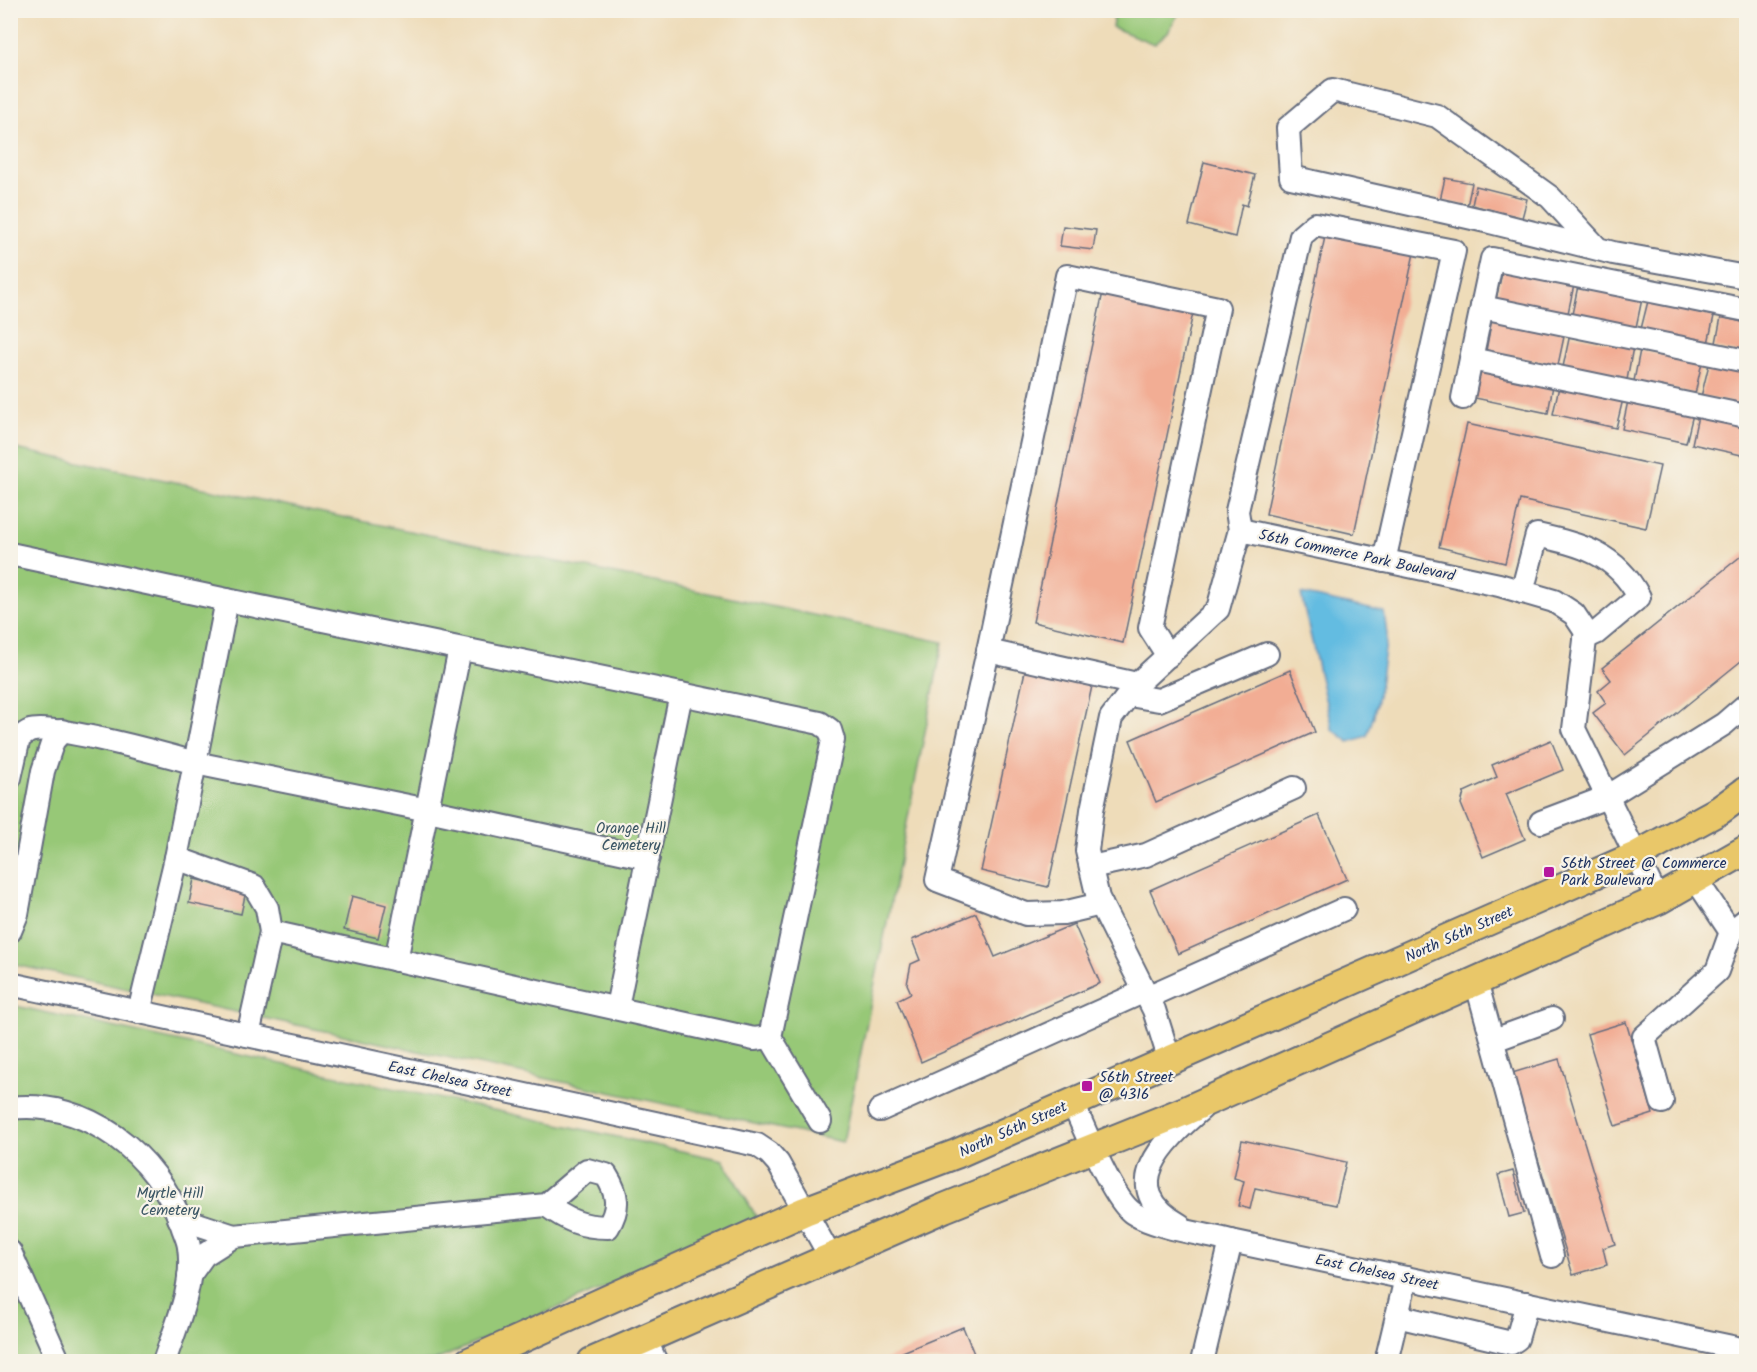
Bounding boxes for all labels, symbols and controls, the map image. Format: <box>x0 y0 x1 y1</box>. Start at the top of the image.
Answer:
street label: 56th Commerce Park Boulevard <box>1256 523 1458 589</box>
park label: Orange Hill Cemetery <box>596 817 666 858</box>
place label: 56th Street @ Commerce Park Boulevard <box>1561 852 1727 893</box>
marker: 56th Street @ Commerce Park Boulevard <box>1542 865 1556 879</box>
street label: North 56th Street <box>1402 900 1517 969</box>
street label: East Chelsea Street <box>386 1055 514 1105</box>
place label: 56th Street @ 4316 <box>1099 1066 1173 1107</box>
marker: 56th Street @ 4316 <box>1080 1079 1094 1093</box>
street label: North 56th Street <box>956 1095 1071 1164</box>
park label: Myrtle Hill Cemetery <box>136 1182 204 1223</box>
street label: East Chelsea Street <box>1313 1248 1441 1298</box>

